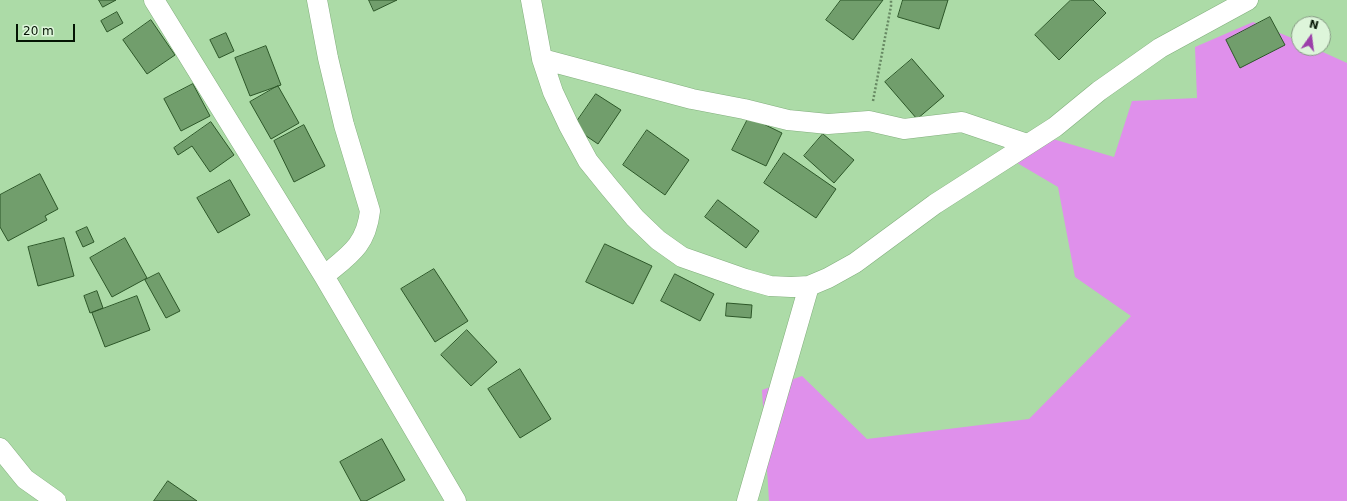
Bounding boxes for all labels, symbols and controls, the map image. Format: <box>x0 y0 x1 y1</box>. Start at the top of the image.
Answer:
scale bar <box>18 16 77 42</box>
north arrow <box>1291 16 1331 56</box>
text: N <box>1308 17 1320 32</box>
text: 20 m <box>23 24 54 38</box>

